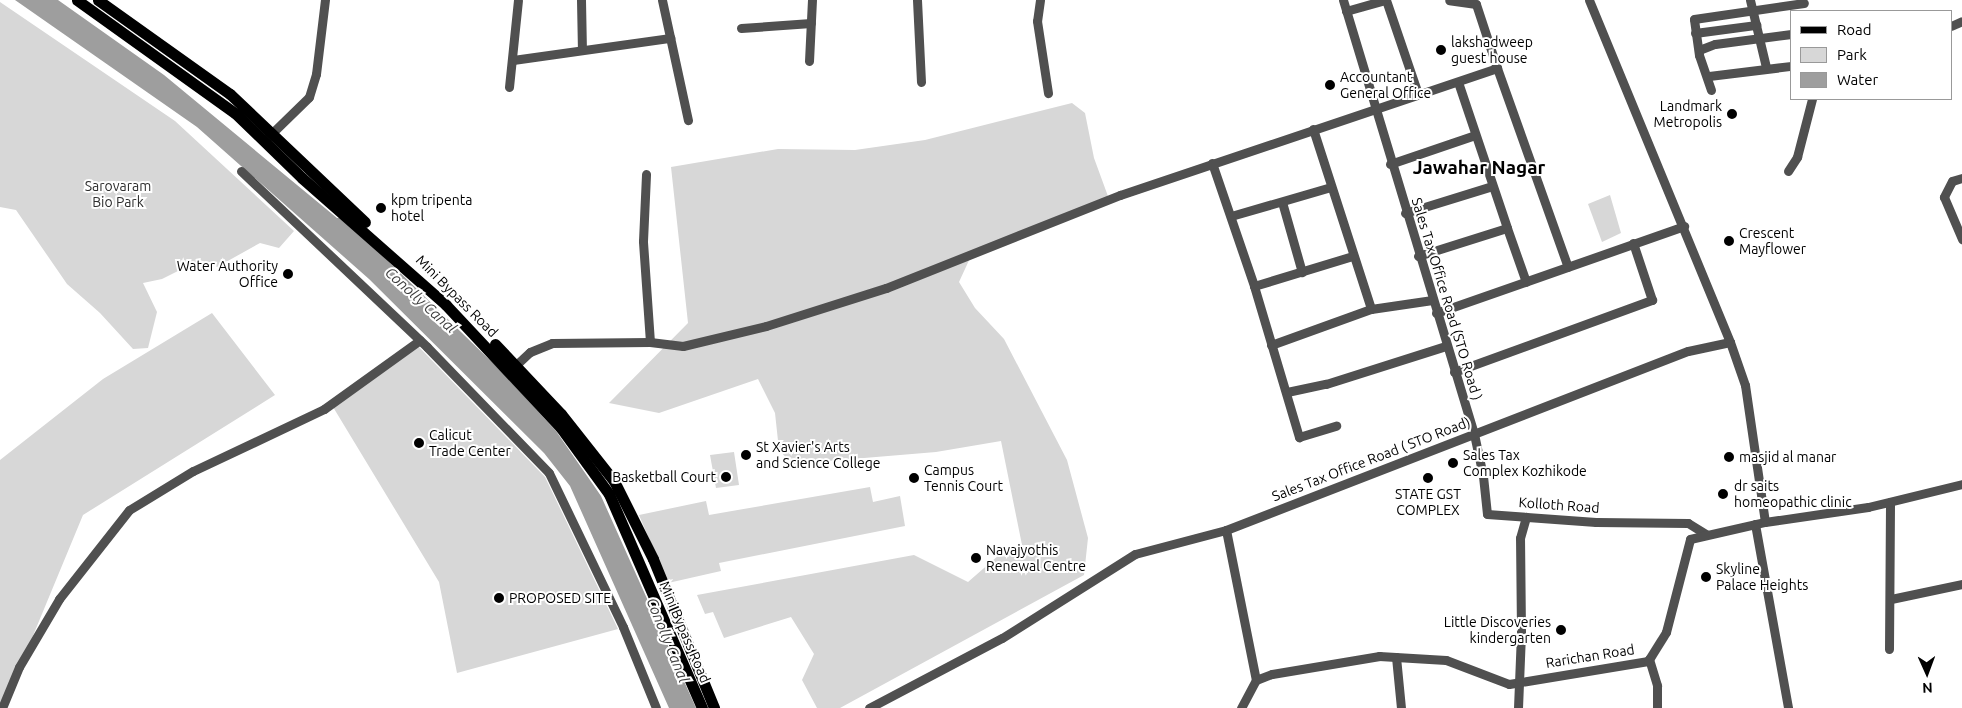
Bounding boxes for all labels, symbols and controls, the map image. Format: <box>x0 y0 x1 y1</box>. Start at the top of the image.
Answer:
legend <box>1790 10 1952 100</box>
text: Road <box>1837 21 1872 38</box>
place label: lakshadweep guest house <box>1451 34 1533 66</box>
marker: lakshadweep guest house <box>1435 44 1447 56</box>
text: Park <box>1837 46 1867 63</box>
place label: Accountant General Office <box>1340 69 1431 102</box>
text: Water <box>1837 71 1878 88</box>
marker: Accountant General Office <box>1324 79 1336 91</box>
place label: Landmark Metropolis <box>1654 98 1722 130</box>
marker: Landmark Metropolis <box>1726 108 1738 120</box>
district label: Jawahar Nagar <box>1413 157 1545 179</box>
park label: Sarovaram Bio Park <box>85 178 151 210</box>
place label: kpm tripenta hotel <box>391 192 472 224</box>
street label: Sales Tax Office Road (STO Road ) <box>1408 196 1486 402</box>
marker: kpm tripenta hotel <box>375 202 387 214</box>
place label: Crescent Mayflower <box>1739 225 1806 258</box>
marker: Crescent Mayflower <box>1723 235 1735 247</box>
street label: Mini Bypass Road <box>413 252 501 340</box>
place label: Water Authority Office <box>177 258 278 290</box>
water label: Conolly Canal <box>381 263 461 337</box>
marker: Water Authority Office <box>282 268 294 280</box>
street label: Sales Tax Office Road ( STO Road) <box>1270 413 1472 505</box>
place label: Calicut Trade Center <box>429 427 511 460</box>
marker: Calicut Trade Center <box>413 437 425 449</box>
place label: St Xavier's Arts and Science College <box>756 439 881 472</box>
place label: Sales Tax Complex Kozhikode <box>1463 447 1587 480</box>
marker: St Xavier's Arts and Science College <box>740 449 752 461</box>
place label: masjid al manar <box>1739 449 1836 465</box>
marker: masjid al manar <box>1723 451 1735 463</box>
marker: Sales Tax Complex Kozhikode <box>1447 457 1459 469</box>
place label: Campus Tennis Court <box>924 462 1003 494</box>
place label: Basketball Court <box>612 469 716 485</box>
marker: Basketball Court <box>720 471 732 483</box>
marker: Campus Tennis Court <box>908 472 920 484</box>
marker: STATE GST COMPLEX <box>1422 472 1434 484</box>
place label: dr saits homeopathic clinic <box>1734 478 1852 511</box>
place label: STATE GST COMPLEX <box>1395 486 1461 518</box>
marker: dr saits homeopathic clinic <box>1716 487 1730 501</box>
street label: Kolloth Road <box>1518 494 1600 516</box>
place label: Navajyothis Renewal Centre <box>986 542 1086 574</box>
marker: Navajyothis Renewal Centre <box>970 552 982 564</box>
place label: Skyline Palace Heights <box>1716 561 1808 594</box>
marker: Skyline Palace Heights <box>1700 571 1712 583</box>
street label: Mini Bypass Road <box>656 579 714 685</box>
place label: PROPOSED SITE <box>509 590 611 606</box>
marker: PROPOSED SITE <box>493 592 505 604</box>
water label: Conolly Canal <box>643 595 693 685</box>
place label: Little Discoveries kindergarten <box>1444 614 1551 646</box>
marker: Little Discoveries kindergarten <box>1555 624 1567 636</box>
street label: Rarichan Road <box>1544 641 1636 671</box>
north arrow <box>1902 648 1952 698</box>
text: N <box>1922 680 1933 696</box>

